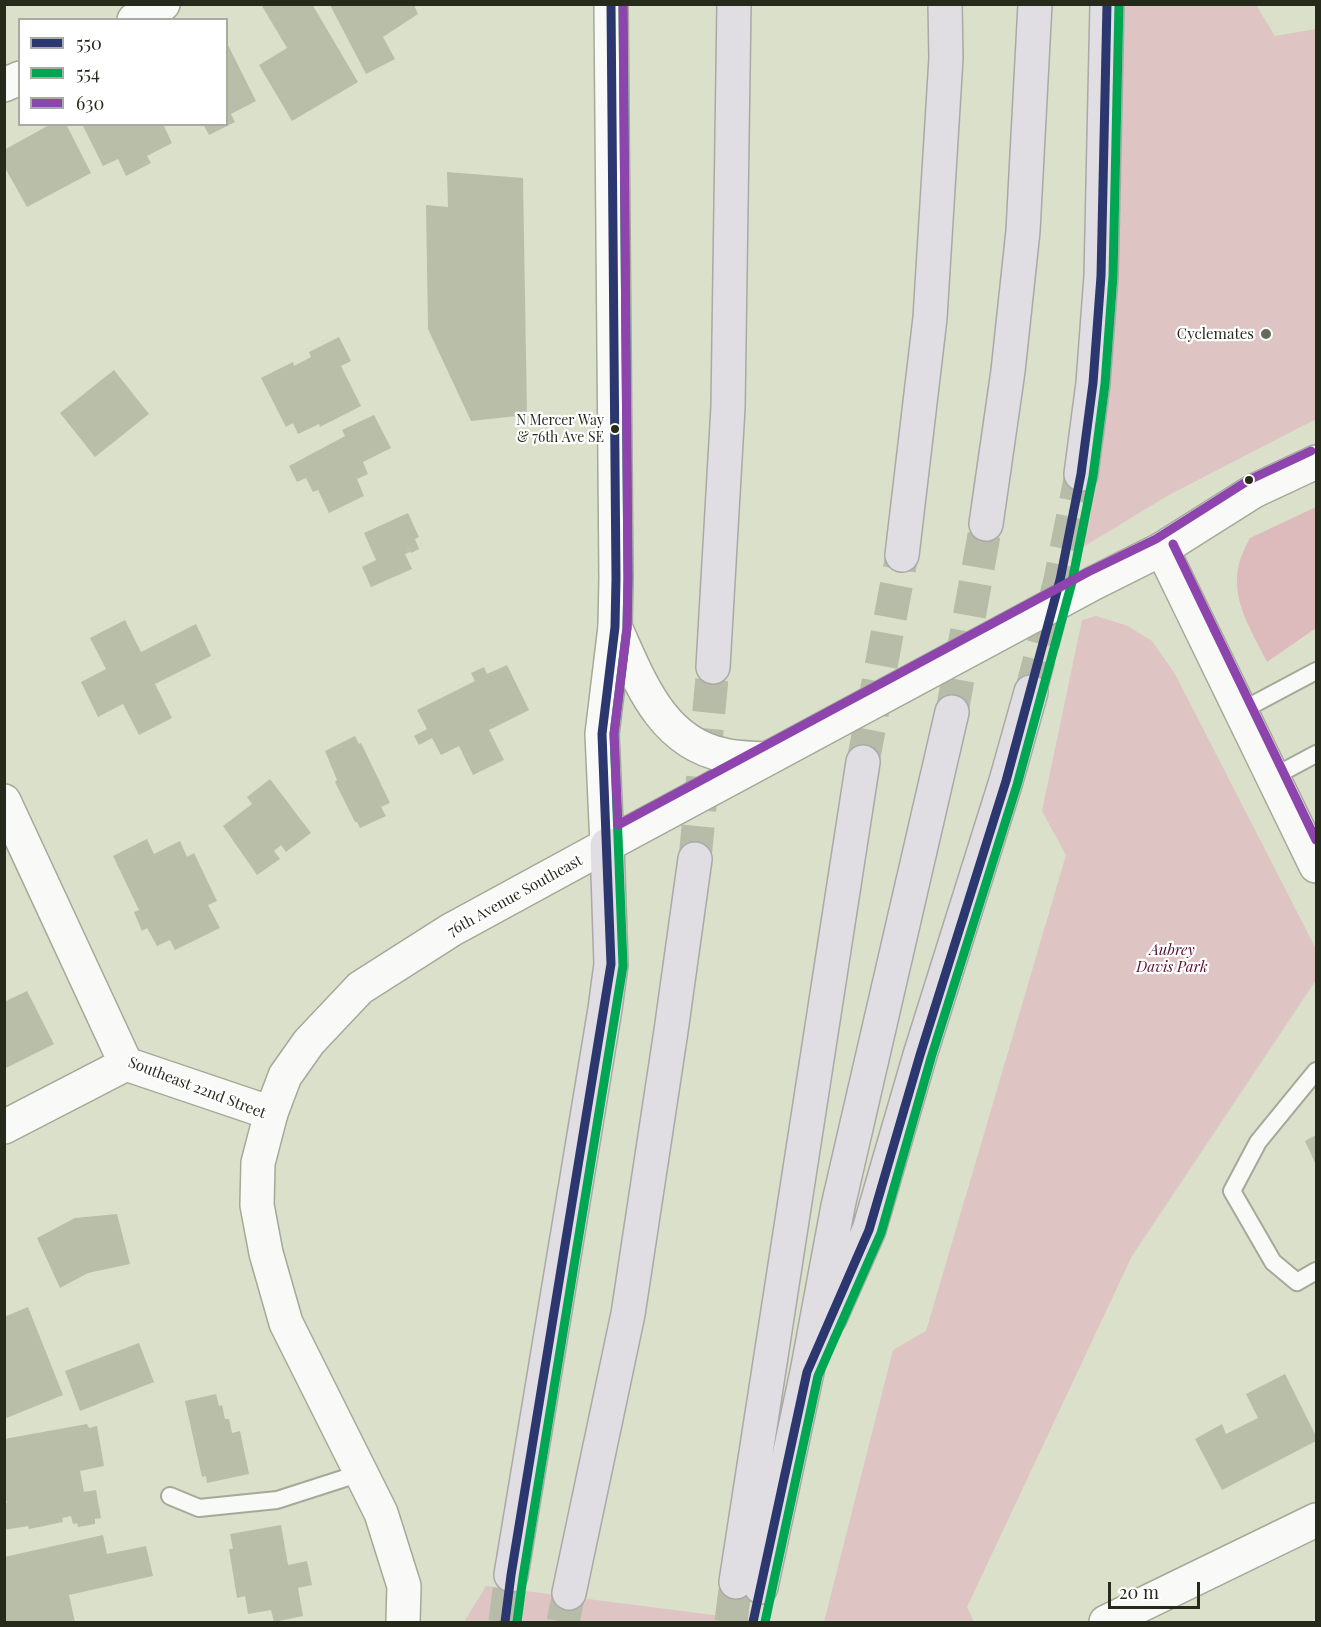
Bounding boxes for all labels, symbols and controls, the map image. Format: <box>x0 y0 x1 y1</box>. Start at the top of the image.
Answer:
legend <box>18 18 228 126</box>
text: 550 <box>76 31 102 55</box>
text: 554 <box>76 61 100 85</box>
text: 630 <box>76 91 104 115</box>
place label: Cyclemates <box>1177 325 1254 343</box>
marker: Cyclemates <box>1259 327 1273 341</box>
place label: N Mercer Way & 76th Ave SE <box>516 413 604 446</box>
marker: N Mercer Way & 76th Ave SE <box>609 423 621 435</box>
unlabelled marker <box>1243 474 1255 486</box>
street label: 76th Avenue Southeast <box>445 851 585 941</box>
park label: Aubrey Davis Park <box>1136 941 1208 976</box>
street label: Southeast 22nd Street <box>126 1053 268 1123</box>
scale bar <box>1111 1570 1202 1608</box>
text: 20 m <box>1119 1580 1159 1604</box>

